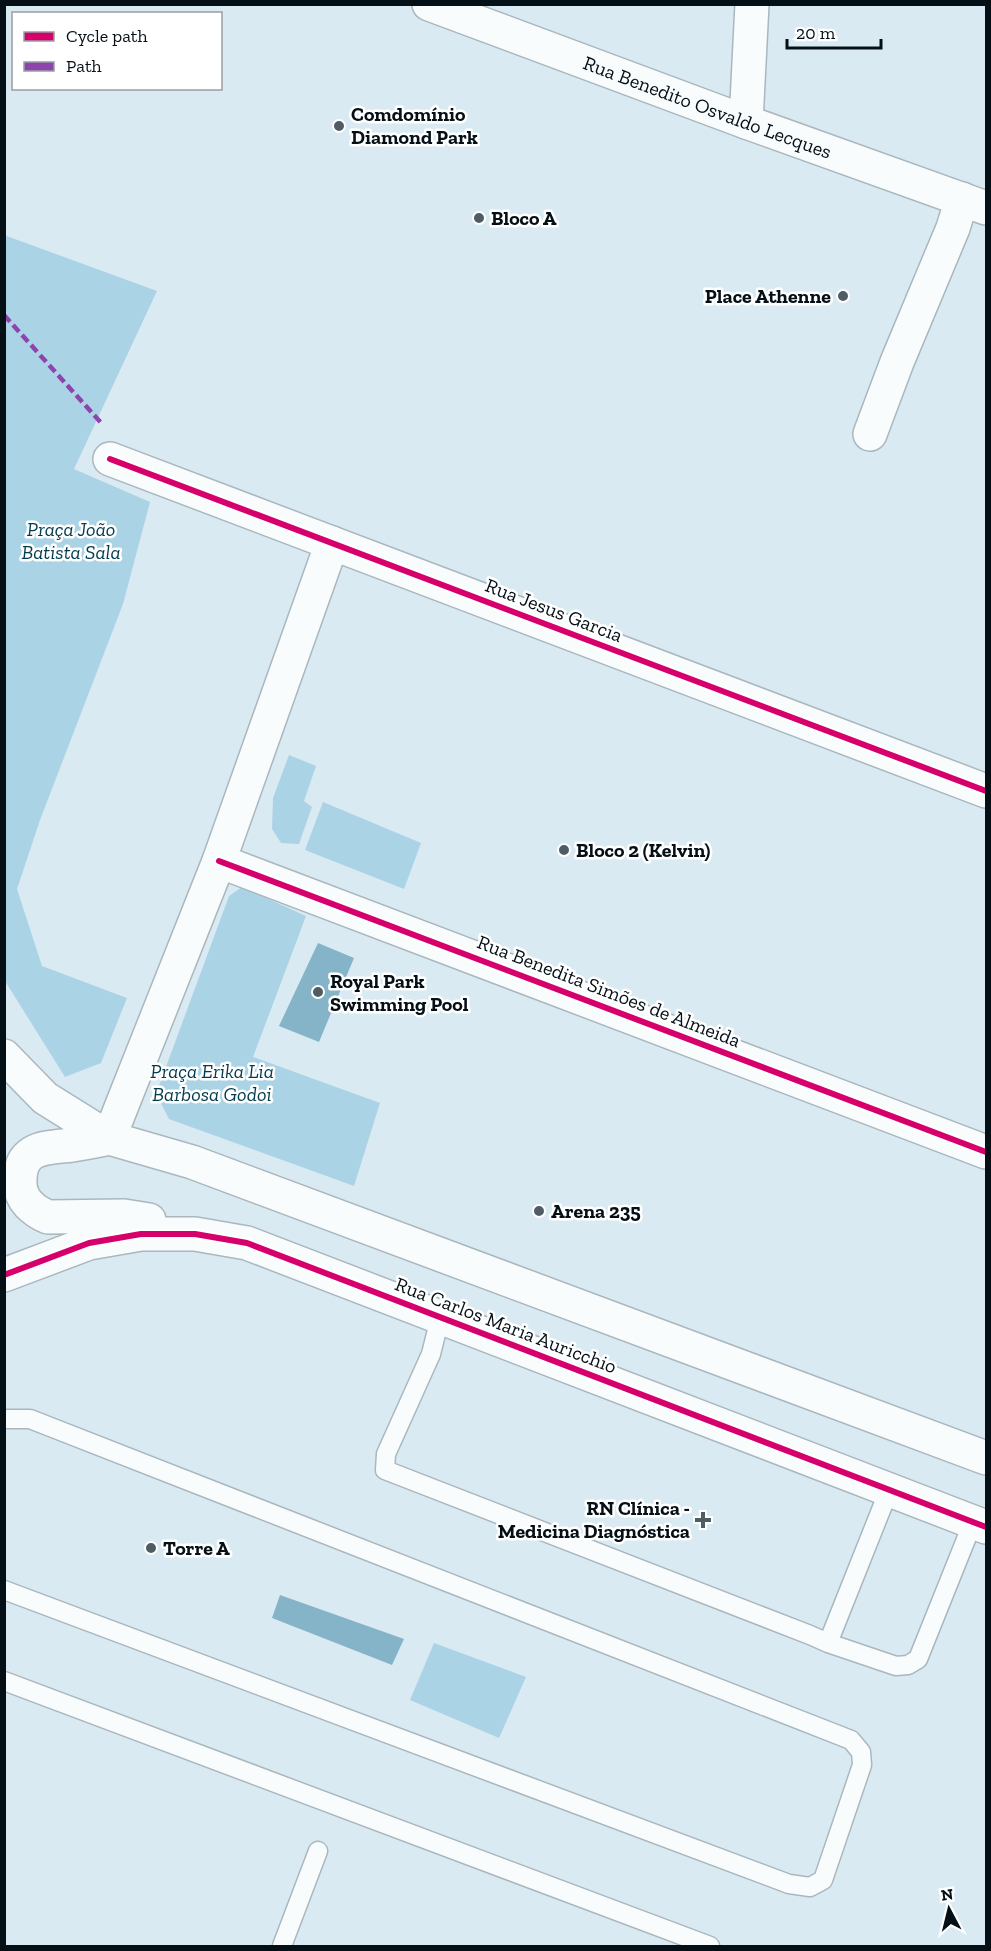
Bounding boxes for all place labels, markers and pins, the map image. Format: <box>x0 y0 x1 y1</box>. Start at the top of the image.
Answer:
place label: Comdomínio Diamond Park <box>351 102 478 149</box>
marker: Comdomínio Diamond Park <box>332 119 346 133</box>
place label: Bloco A <box>491 206 557 230</box>
marker: Bloco A <box>472 211 486 225</box>
place label: Place Athenne <box>705 284 831 308</box>
marker: Place Athenne <box>836 289 850 303</box>
place label: Bloco 2 (Kelvin) <box>576 838 711 862</box>
marker: Bloco 2 (Kelvin) <box>557 843 571 857</box>
place label: Royal Park Swimming Pool <box>330 969 469 1016</box>
marker: Royal Park Swimming Pool <box>311 985 325 999</box>
place label: Arena 235 <box>551 1199 641 1223</box>
marker: Arena 235 <box>532 1204 546 1218</box>
place label: RN Clínica - Medicina Diagnóstica <box>498 1496 690 1543</box>
marker: RN Clínica - Medicina Diagnóstica <box>694 1511 712 1529</box>
place label: Torre A <box>163 1536 230 1560</box>
marker: Torre A <box>144 1541 158 1555</box>

